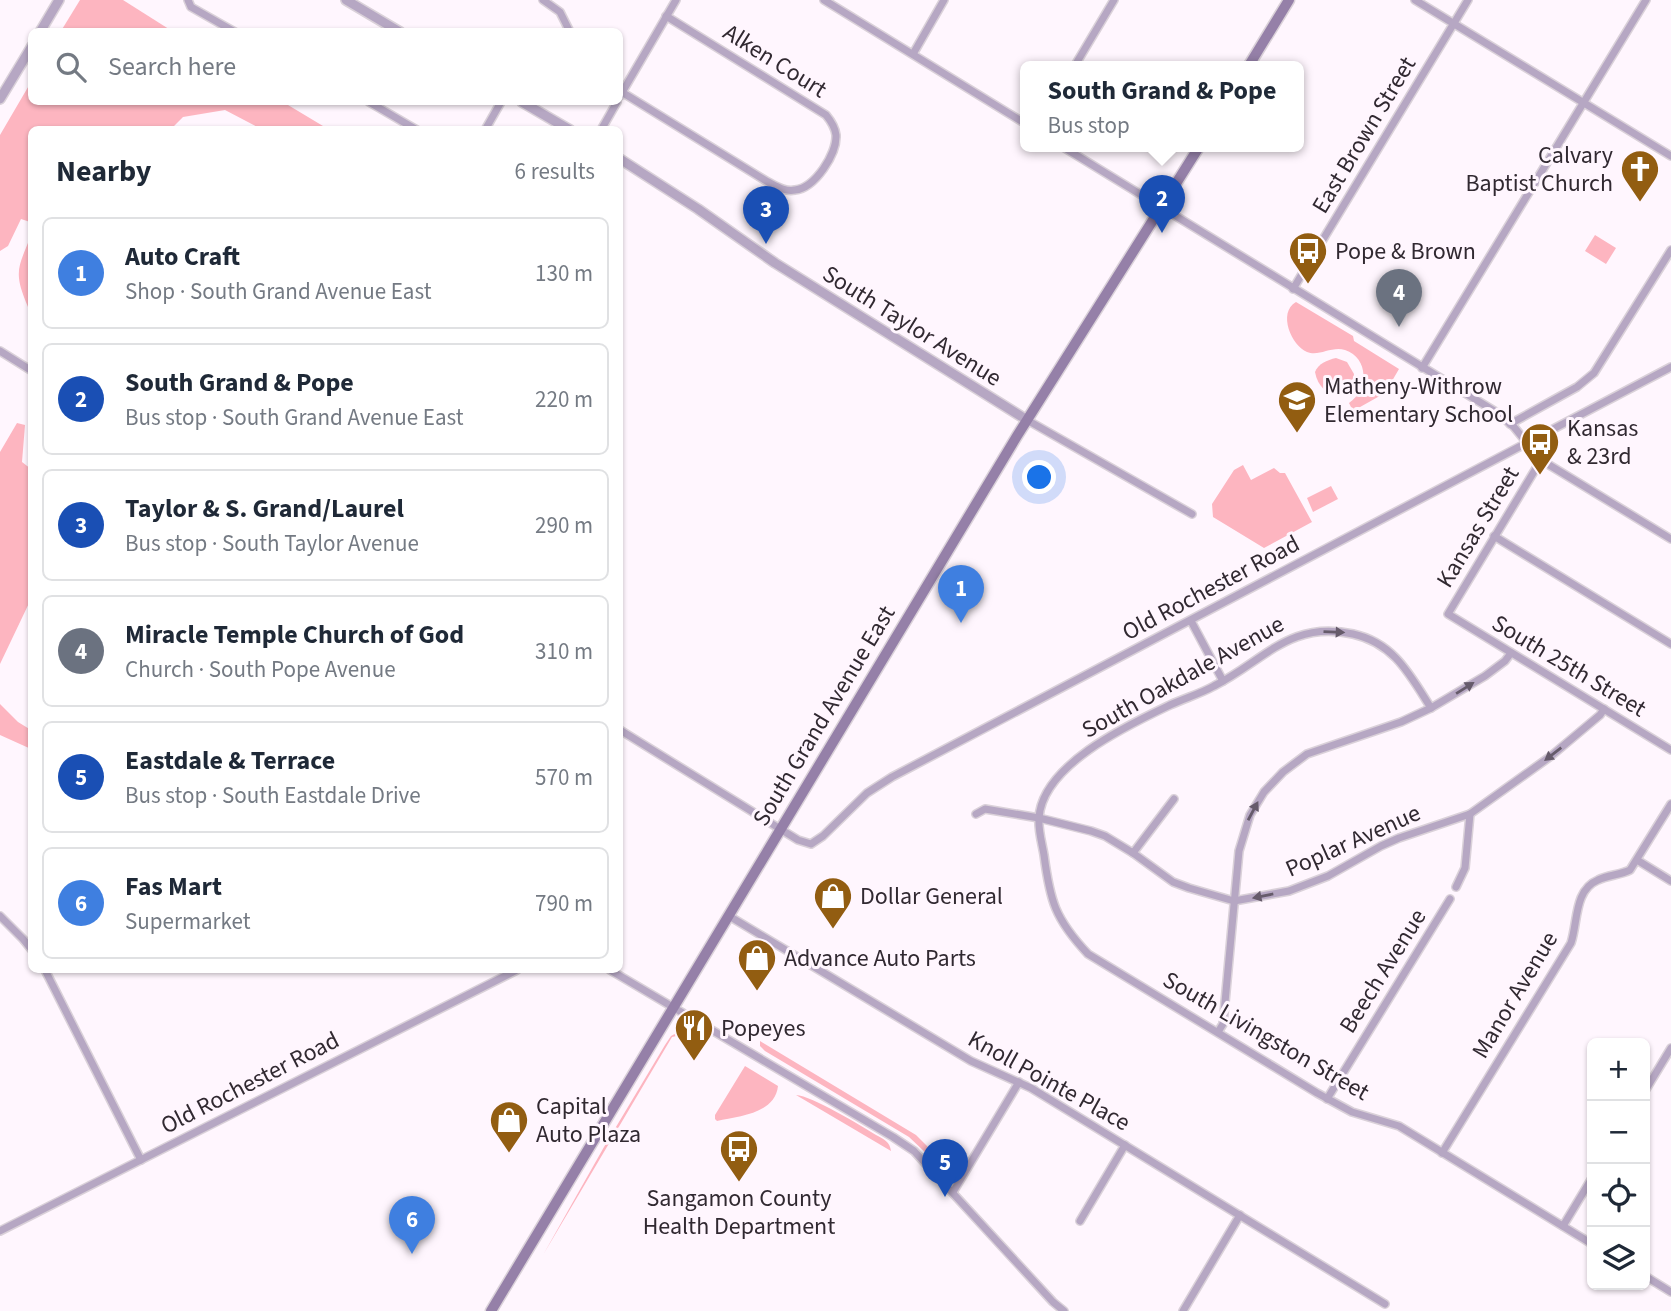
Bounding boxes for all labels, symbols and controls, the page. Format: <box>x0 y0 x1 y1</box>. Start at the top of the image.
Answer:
street label: Alken Court <box>716 15 834 107</box>
search box <box>28 28 623 105</box>
icon: search <box>52 48 90 86</box>
text: Search here <box>108 48 236 85</box>
street label: East Brown Street <box>1303 50 1425 220</box>
popup <box>1020 61 1304 152</box>
text: South Grand & Pope <box>1048 72 1276 109</box>
text: Bus stop <box>1048 109 1130 142</box>
place label: Calvary Baptist Church <box>1465 138 1613 201</box>
church icon: Calvary Baptist Church <box>1619 148 1661 203</box>
text: Nearby <box>56 150 151 193</box>
text: 6 results <box>515 155 595 188</box>
pin: 2 <box>1139 175 1185 233</box>
pin: 3 <box>743 186 789 244</box>
bus stop icon: Pope & Brown <box>1287 230 1329 285</box>
place label: Pope & Brown <box>1335 234 1476 269</box>
text: Auto Craft <box>125 238 240 275</box>
text: 1 <box>75 257 87 290</box>
text: 130 m <box>535 257 593 290</box>
street label: South Taylor Avenue <box>816 257 1008 395</box>
pin: 4 <box>1376 269 1422 327</box>
text: Shop · South Grand Avenue East <box>125 275 431 308</box>
text: South Grand & Pope <box>125 364 354 401</box>
place label: Matheny-Withrow Elementary School <box>1324 369 1513 432</box>
school or university icon: Matheny-Withrow Elementary School <box>1276 379 1318 434</box>
text: 2 <box>75 383 87 416</box>
text: 220 m <box>535 383 593 416</box>
text: Bus stop · South Grand Avenue East <box>125 401 464 434</box>
place label: Kansas & 23rd <box>1567 411 1638 474</box>
bus stop icon: Kansas & 23rd <box>1519 421 1561 476</box>
your location <box>1022 460 1056 494</box>
street label: Kansas Street <box>1428 460 1528 594</box>
text: Taylor & S. Grand/Laurel <box>125 490 404 527</box>
text: 3 <box>75 509 87 542</box>
text: 290 m <box>535 509 593 542</box>
street label: Old Rochester Road <box>1116 526 1306 650</box>
text: Bus stop · South Taylor Avenue <box>125 527 419 560</box>
pin: 1 <box>938 565 984 623</box>
street label: South Grand Avenue East <box>744 599 904 833</box>
street label: South 25th Street <box>1485 606 1653 726</box>
street label: South Oakdale Avenue <box>1075 607 1291 747</box>
text: Miracle Temple Church of God <box>125 616 464 653</box>
one-way arrow <box>1323 627 1345 638</box>
text: 4 <box>75 635 87 668</box>
text: 310 m <box>535 635 593 668</box>
text: Church · South Pope Avenue <box>125 653 396 686</box>
one-way arrow <box>1456 682 1475 695</box>
text: Eastdale & Terrace <box>125 742 335 779</box>
one-way arrow <box>1544 746 1561 761</box>
text: 5 <box>75 761 87 794</box>
text: 570 m <box>535 761 593 794</box>
text: Bus stop · South Eastdale Drive <box>125 779 421 812</box>
street label: Poplar Avenue <box>1280 796 1426 886</box>
one-way arrow <box>1247 802 1259 821</box>
text: Fas Mart <box>125 868 222 905</box>
shop icon: Dollar General <box>812 875 854 930</box>
place label: Dollar General <box>860 879 1003 914</box>
text: 6 <box>75 887 87 920</box>
text: 790 m <box>535 887 593 920</box>
one-way arrow <box>1252 890 1274 901</box>
street label: Beech Avenue <box>1331 902 1435 1040</box>
text: Supermarket <box>125 905 251 938</box>
street label: Manor Avenue <box>1463 925 1567 1065</box>
shop icon: Advance Auto Parts <box>736 937 778 992</box>
place label: Advance Auto Parts <box>784 941 976 976</box>
street label: South Livingston Street <box>1156 963 1376 1109</box>
restaurant icon: Popeyes <box>673 1007 715 1062</box>
place label: Popeyes <box>721 1011 805 1046</box>
street label: Knoll Pointe Place <box>961 1022 1137 1140</box>
street label: Old Rochester Road <box>155 1023 345 1143</box>
map controls <box>1587 1038 1650 1290</box>
button: + <box>1587 1038 1650 1101</box>
place label: Capital Auto Plaza <box>536 1089 641 1152</box>
shop icon: Capital Auto Plaza <box>488 1099 530 1154</box>
button: − <box>1587 1101 1650 1164</box>
bus stop icon: Sangamon County Health Department <box>718 1128 760 1183</box>
pin: 5 <box>922 1139 968 1197</box>
button: locate <box>1587 1164 1650 1227</box>
place label: Sangamon County Health Department <box>643 1181 835 1244</box>
pin: 6 <box>389 1196 435 1254</box>
button: layers <box>1587 1227 1650 1290</box>

